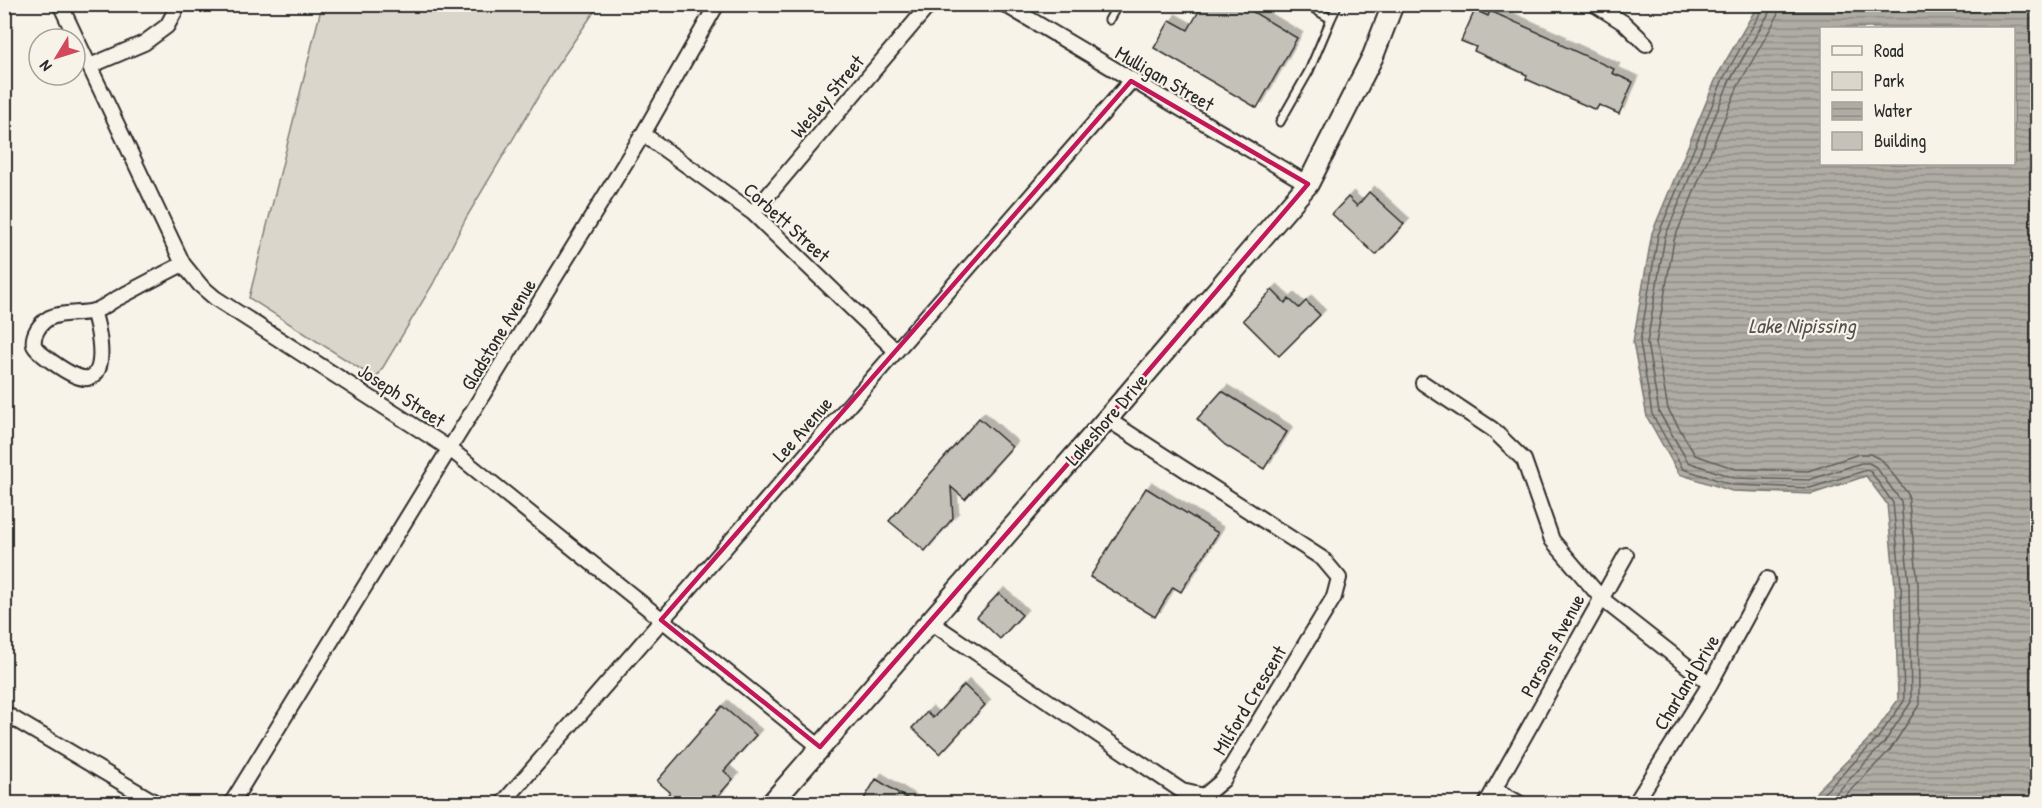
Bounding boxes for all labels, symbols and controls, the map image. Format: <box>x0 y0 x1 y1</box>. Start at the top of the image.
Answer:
north arrow <box>27 27 87 87</box>
legend <box>1820 27 2015 165</box>
text: Road <box>1874 38 1904 63</box>
street label: Mulligan Street <box>1111 39 1220 118</box>
street label: Wesley Street <box>784 48 870 143</box>
text: N <box>34 56 56 76</box>
text: Park <box>1874 68 1905 93</box>
text: Water <box>1874 98 1912 123</box>
text: Building <box>1874 128 1926 153</box>
street label: Corbett Street <box>738 176 837 269</box>
street label: Gladstone Avenue <box>454 273 542 395</box>
water label: Lake Nipissing <box>1748 311 1857 340</box>
street label: Joseph Street <box>353 357 452 434</box>
street label: Lakeshore Drive <box>1059 367 1153 471</box>
street label: Lee Avenue <box>766 390 838 468</box>
street label: Parsons Avenue <box>1514 589 1590 701</box>
street label: Charland Drive <box>1647 629 1725 735</box>
street label: Milford Crescent <box>1206 639 1293 760</box>

